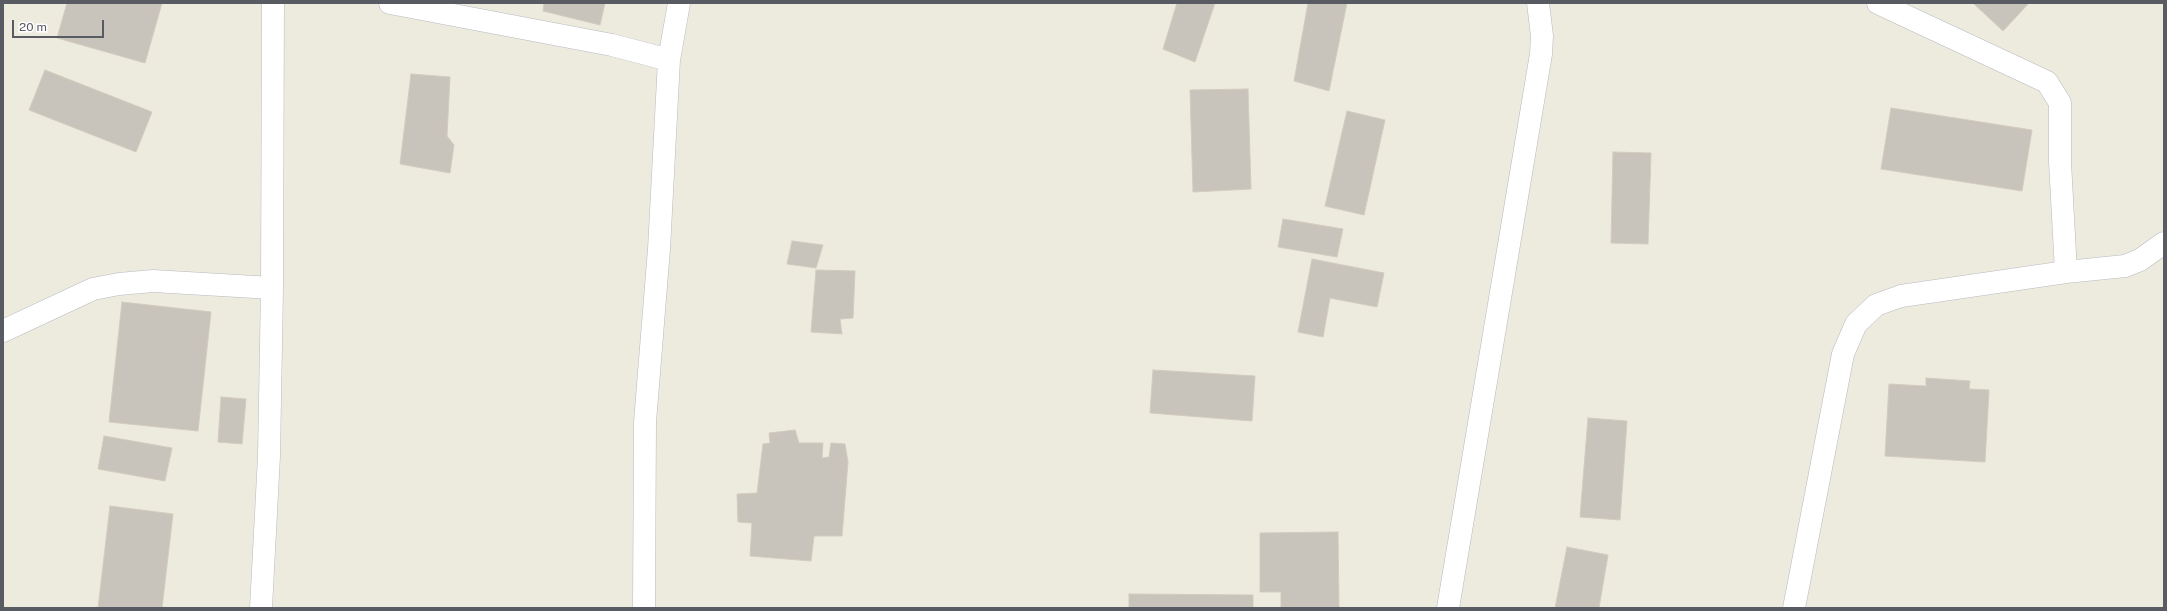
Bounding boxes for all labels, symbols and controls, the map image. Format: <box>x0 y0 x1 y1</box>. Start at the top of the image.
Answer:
scale bar <box>14 12 106 38</box>
text: 20 m <box>19 20 47 34</box>

